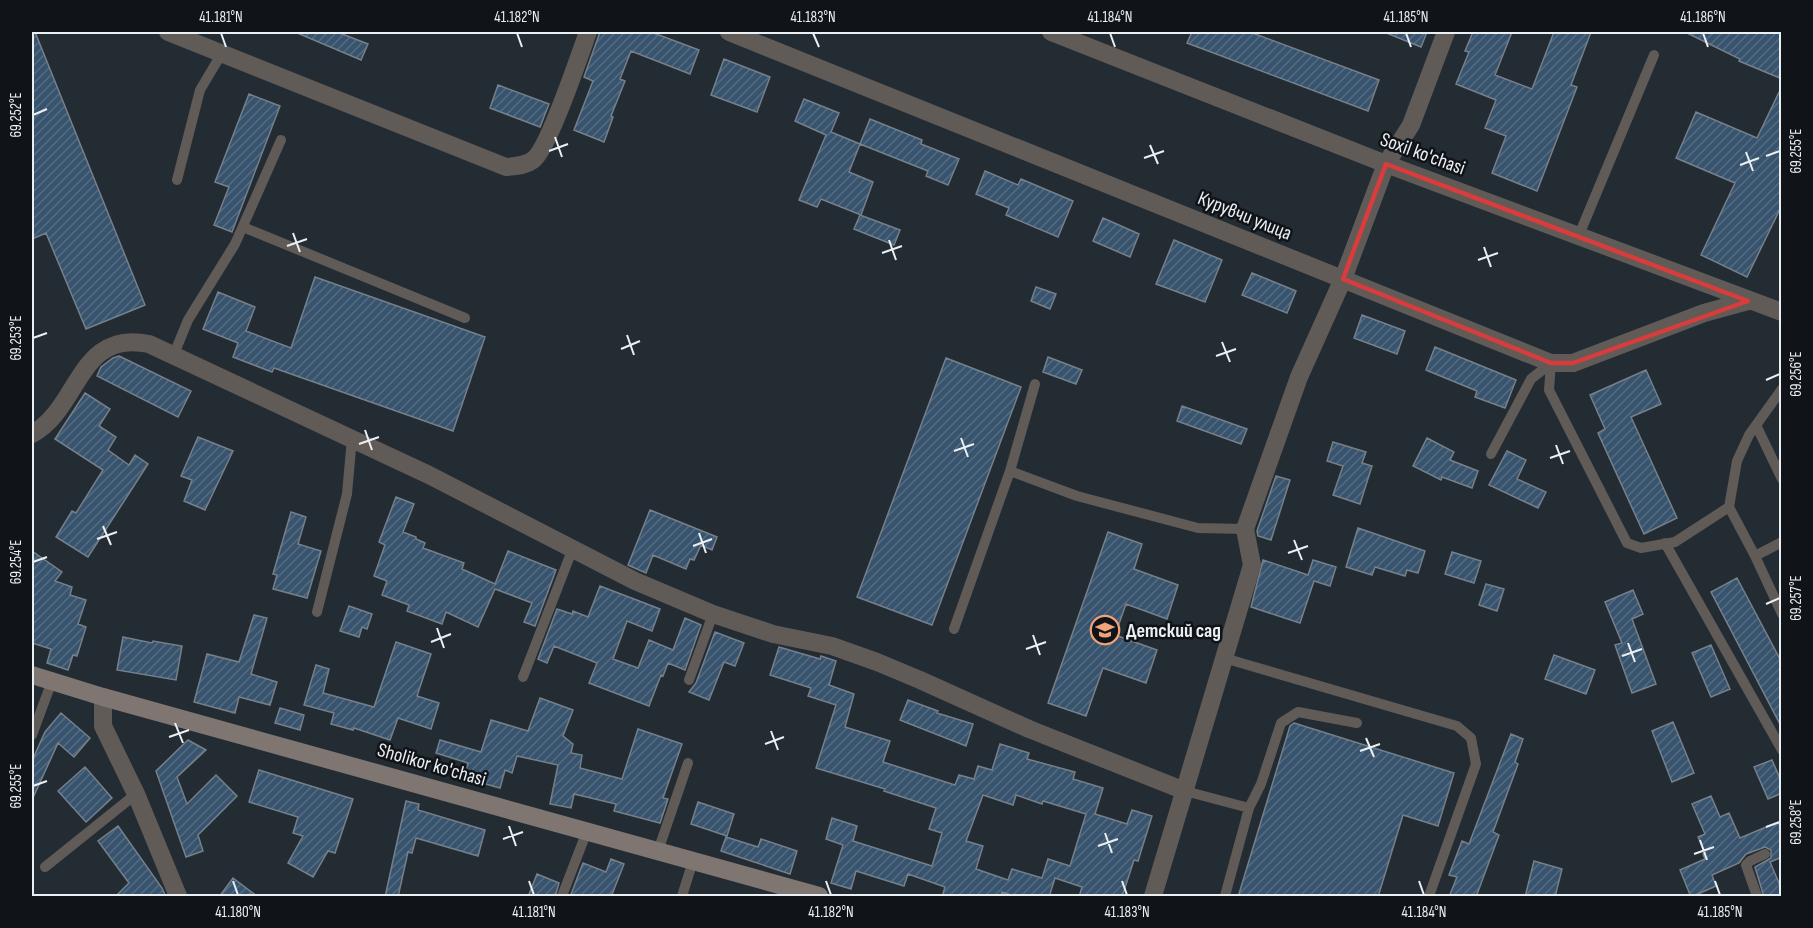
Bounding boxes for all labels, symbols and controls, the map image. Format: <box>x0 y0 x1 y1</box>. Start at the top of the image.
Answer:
text: 41.181°N <box>199 8 243 27</box>
text: 41.182°N <box>494 8 540 27</box>
text: 41.183°N <box>790 8 836 27</box>
text: 41.184°N <box>1088 8 1132 27</box>
text: 41.185°N <box>1384 8 1428 27</box>
text: 41.186°N <box>1680 8 1726 27</box>
text: 69.252°E <box>7 92 26 138</box>
street label: Soxil ko'chasi <box>1377 127 1468 180</box>
text: 69.255°E <box>1787 129 1806 173</box>
street label: Курувчи улица <box>1194 186 1295 246</box>
text: 69.253°E <box>7 315 26 361</box>
text: 69.256°E <box>1787 351 1806 397</box>
text: 69.254°E <box>7 540 26 584</box>
text: 69.257°E <box>1787 575 1806 621</box>
school or university icon: Детский сад <box>1089 614 1121 646</box>
place label: Детский сад <box>1126 619 1221 643</box>
street label: Sholikor ko'chasi <box>375 738 489 792</box>
text: 69.255°E <box>7 764 26 808</box>
text: 69.258°E <box>1787 799 1806 845</box>
text: 41.180°N <box>215 903 261 922</box>
text: 41.181°N <box>512 903 556 922</box>
text: 41.182°N <box>808 903 854 922</box>
text: 41.183°N <box>1104 903 1150 922</box>
text: 41.184°N <box>1402 903 1446 922</box>
text: 41.185°N <box>1698 903 1742 922</box>

